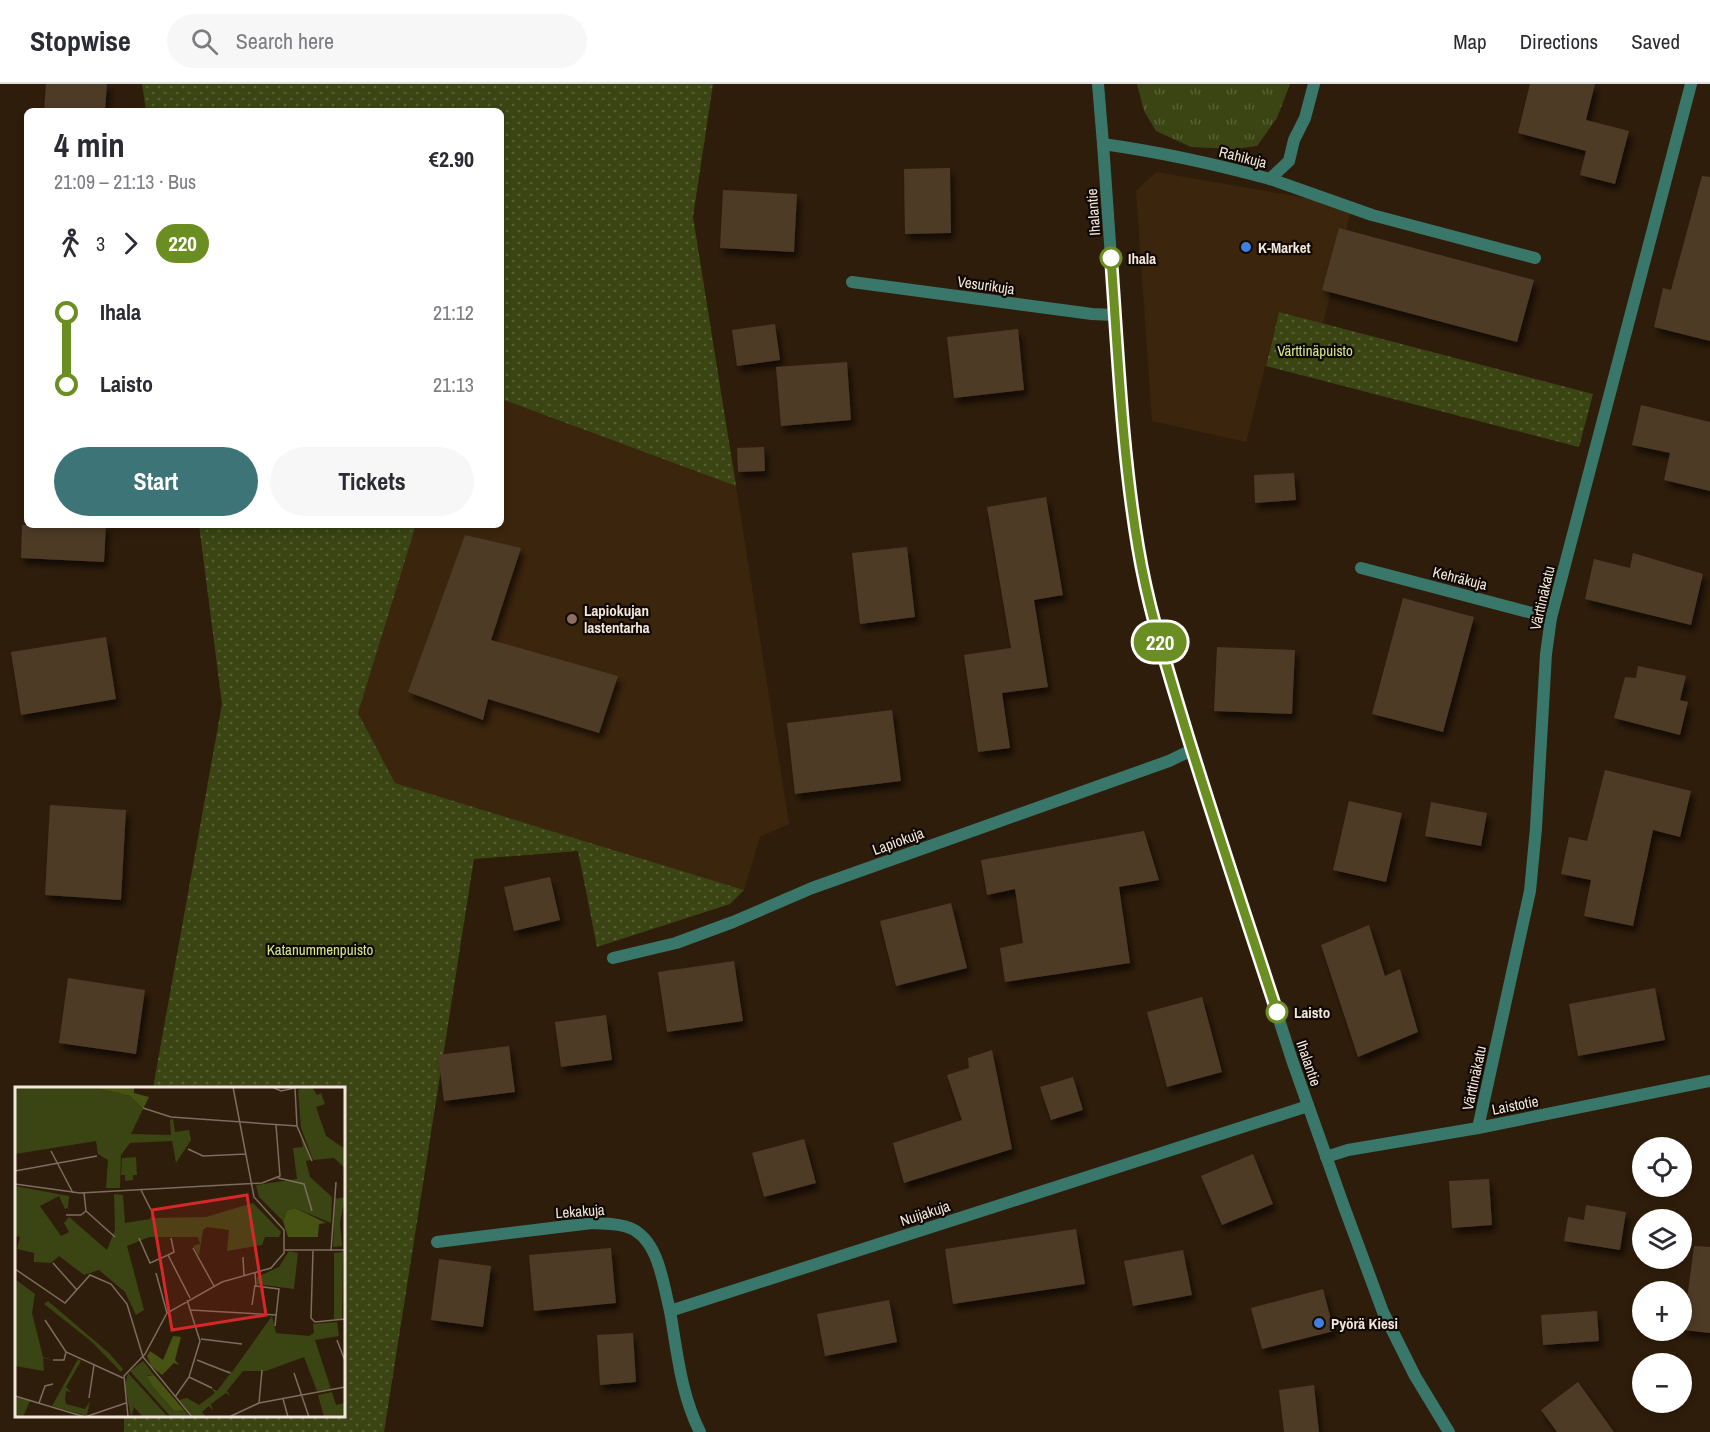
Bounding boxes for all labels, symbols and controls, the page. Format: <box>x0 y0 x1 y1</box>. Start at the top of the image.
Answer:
search box <box>167 14 587 68</box>
text: Stopwise <box>30 22 131 60</box>
icon: search <box>188 25 221 58</box>
text: Search here <box>236 26 334 56</box>
text: Map <box>1453 27 1487 56</box>
text: Directions <box>1520 27 1598 56</box>
text: Saved <box>1631 27 1680 56</box>
text: 4 min <box>54 123 125 167</box>
street label: Rahikuja <box>1217 141 1269 173</box>
text: €2.90 <box>429 144 474 174</box>
text: 21:09 – 21:13 · Bus <box>54 168 196 195</box>
street label: Ihalantie <box>1081 188 1105 236</box>
icon: walk <box>54 227 87 260</box>
icon: forward <box>114 227 147 260</box>
text: 220 <box>168 229 197 258</box>
text: 3 <box>96 230 105 257</box>
place label: K-Market <box>1258 237 1311 258</box>
marker: K-Market <box>1239 240 1253 254</box>
marker: Ihala <box>1100 247 1122 269</box>
place label: Ihala <box>1128 248 1156 269</box>
street label: Vesurikuja <box>956 271 1016 299</box>
text: Ihala <box>100 297 141 327</box>
text: 21:12 <box>433 299 474 326</box>
park label: Värttinäpuisto <box>1277 340 1353 361</box>
text: Laisto <box>100 369 153 399</box>
text: 21:13 <box>433 371 474 398</box>
button: Start <box>54 447 258 516</box>
button: Tickets <box>270 447 474 516</box>
street label: Kehräkuja <box>1431 561 1490 595</box>
street label: Värttinäkatu <box>1524 564 1560 632</box>
place label: Lapiokujan lastentarha <box>584 600 650 638</box>
marker: Lapiokujan lastentarha <box>565 612 579 626</box>
line badge: 220 <box>1126 622 1194 662</box>
text: 220 <box>1146 628 1174 657</box>
street label: Lapiokuja <box>869 822 927 860</box>
park label: Katanummenpuisto <box>267 939 373 960</box>
marker: Laisto <box>1266 1001 1288 1023</box>
place label: Laisto <box>1294 1002 1330 1023</box>
street label: Ihalantie <box>1291 1037 1327 1089</box>
street label: Värttinäkatu <box>1457 1044 1491 1112</box>
inset map <box>15 1087 345 1417</box>
street label: Laistotie <box>1490 1090 1540 1120</box>
map controls <box>1632 1137 1692 1413</box>
button: locate <box>1632 1137 1692 1197</box>
street label: Nuijakuja <box>897 1195 953 1231</box>
street label: Lekakuja <box>555 1199 605 1223</box>
button: layers <box>1632 1209 1692 1269</box>
button: + <box>1632 1281 1692 1341</box>
place label: Pyörä Kiesi <box>1331 1313 1398 1334</box>
marker: Pyörä Kiesi <box>1312 1316 1326 1330</box>
button: − <box>1632 1353 1692 1413</box>

